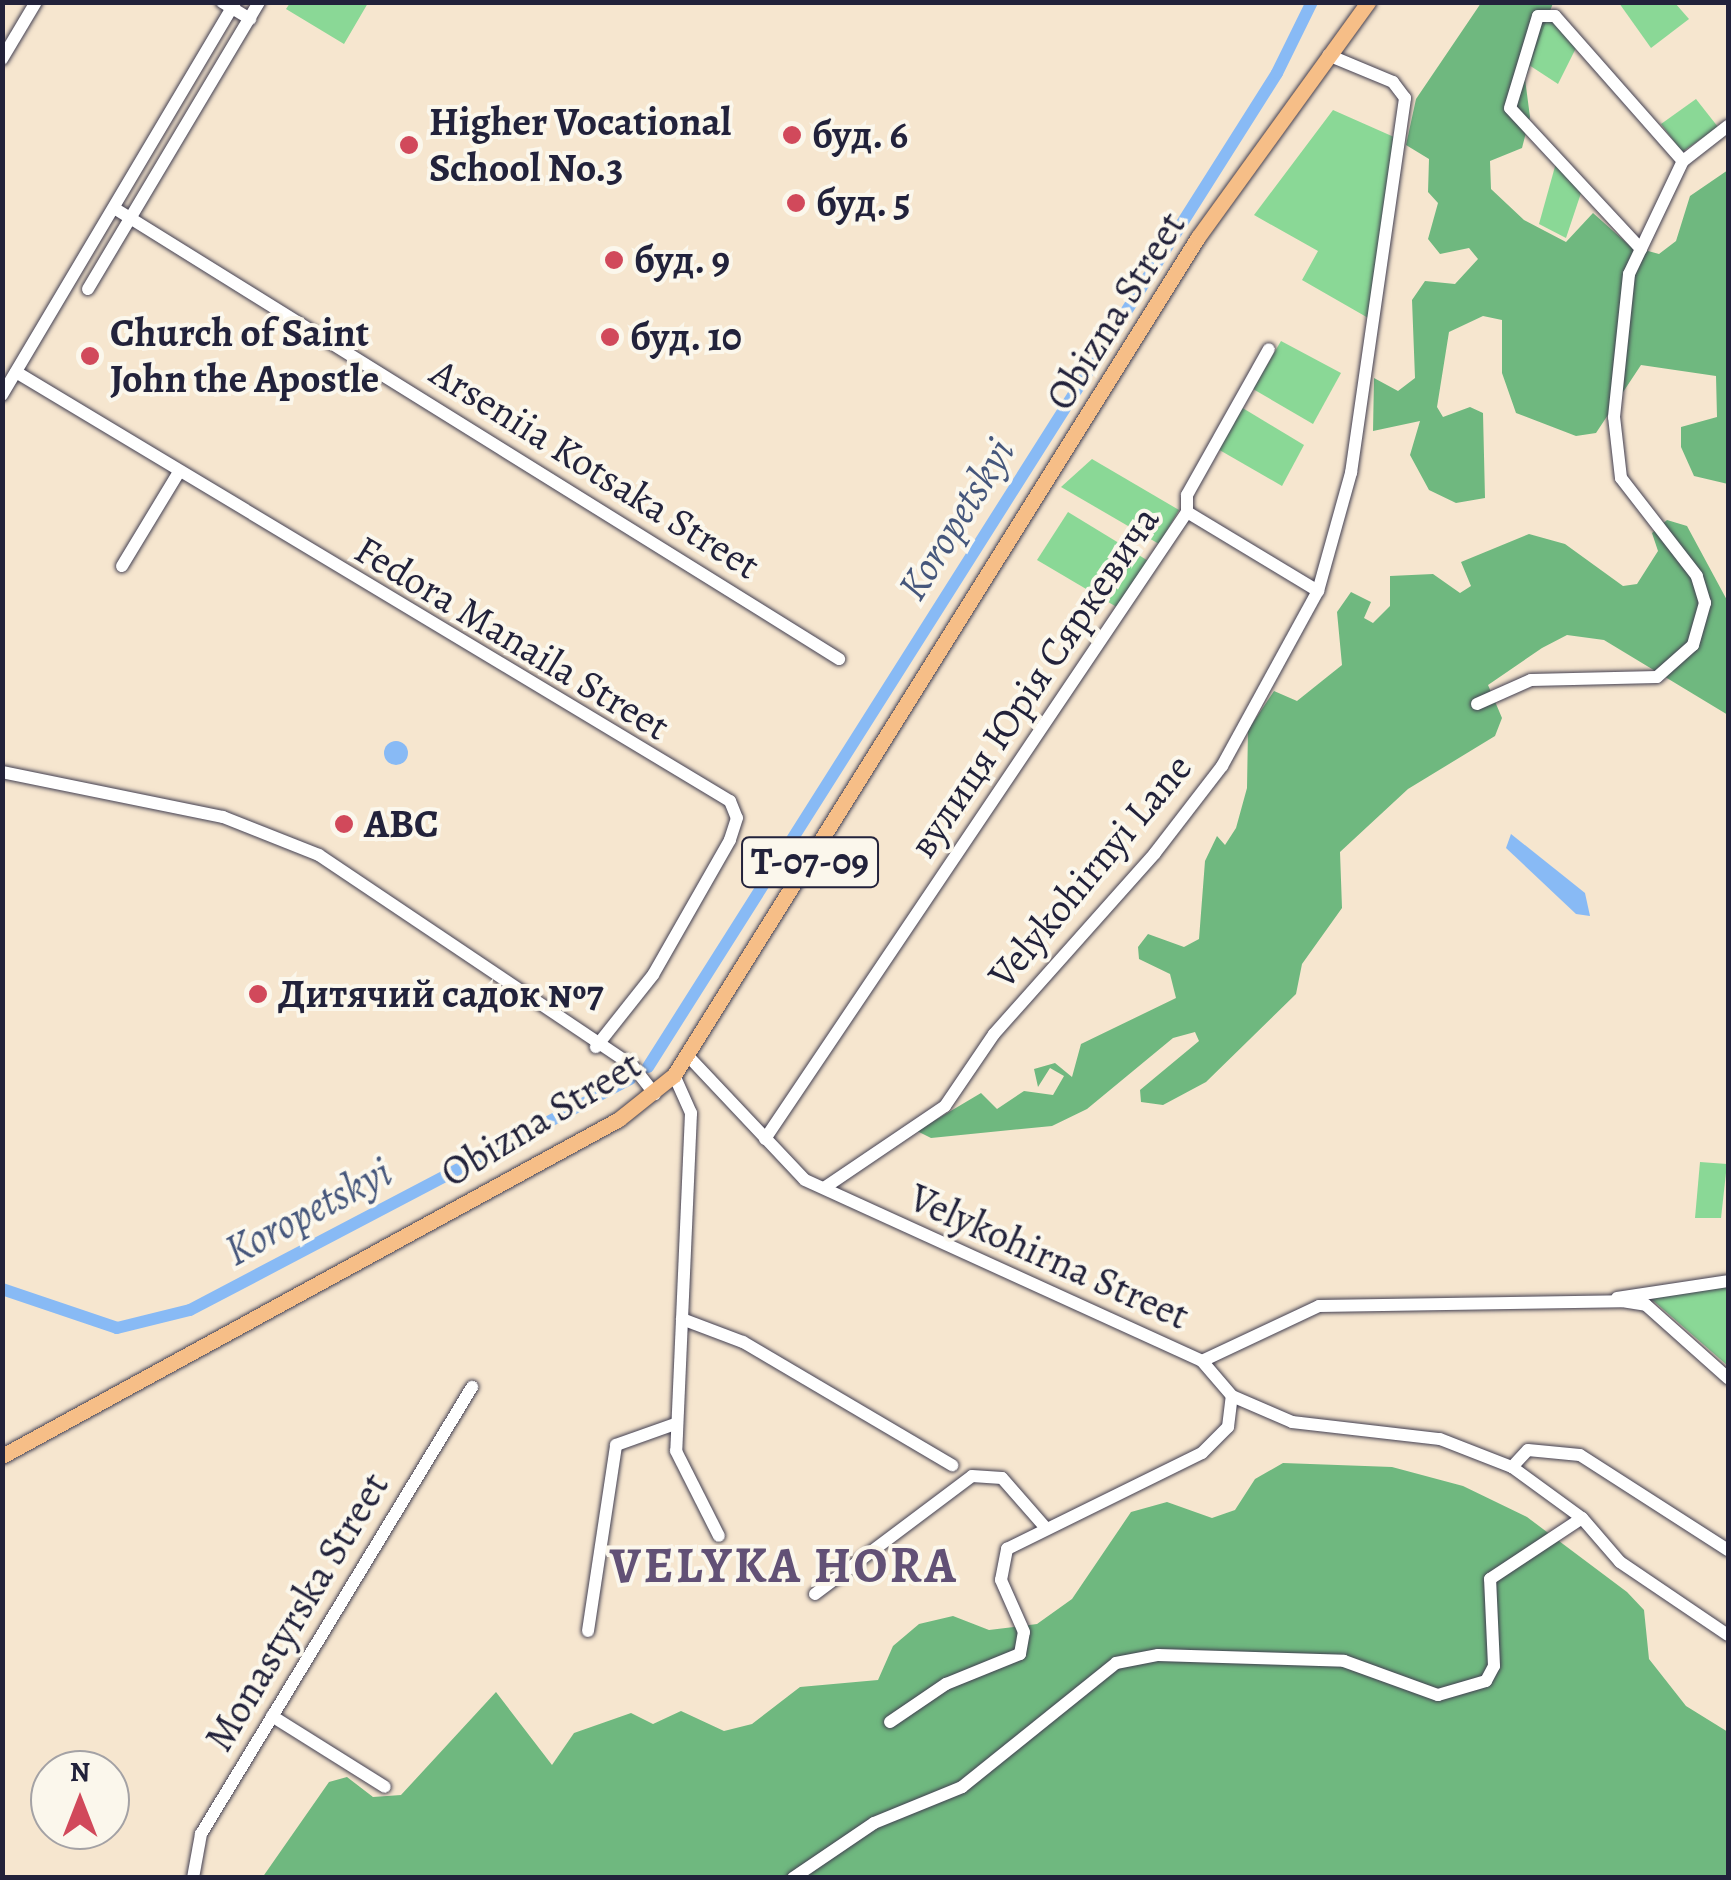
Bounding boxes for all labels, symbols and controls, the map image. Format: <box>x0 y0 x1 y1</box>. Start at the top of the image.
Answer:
place label: Higher Vocational School No.3 <box>429 98 731 192</box>
place label: буд. 6 <box>812 111 909 159</box>
marker: буд. 6 <box>781 124 803 146</box>
marker: Higher Vocational School No.3 <box>398 134 420 156</box>
place label: буд. 5 <box>816 179 911 227</box>
marker: буд. 5 <box>785 192 807 214</box>
street label: Obizna Street <box>1036 203 1196 419</box>
place label: буд. 9 <box>634 236 731 284</box>
marker: буд. 9 <box>603 249 625 271</box>
place label: Church of Saint John the Apostle <box>110 309 379 403</box>
place label: буд. 10 <box>630 313 743 361</box>
marker: буд. 10 <box>599 326 621 348</box>
marker: Church of Saint John the Apostle <box>79 345 101 367</box>
street label: Arseniia Kotsaka Street <box>422 348 768 590</box>
water label: Koropetskyi <box>887 429 1025 609</box>
street label: вулиця Юрія Сяркевича <box>899 497 1169 867</box>
street label: Fedora Manaila Street <box>346 525 678 751</box>
street label: Velykohirnyi Lane <box>978 744 1202 998</box>
place label: АВС <box>364 800 439 848</box>
marker: АВС <box>333 813 355 835</box>
road number: Т-07-09 <box>740 829 880 895</box>
place label: Дитячий садок №7 <box>278 970 603 1018</box>
marker: Дитячий садок №7 <box>247 983 269 1005</box>
street label: Obizna Street <box>432 1041 650 1197</box>
water label: Koropetskyi <box>216 1146 400 1276</box>
street label: Velykohirna Street <box>902 1174 1196 1340</box>
street label: Monastyrska Street <box>195 1464 399 1760</box>
district label: VELYKA HORA <box>610 1536 958 1596</box>
north arrow <box>30 1750 130 1850</box>
text: N <box>70 1753 90 1791</box>

